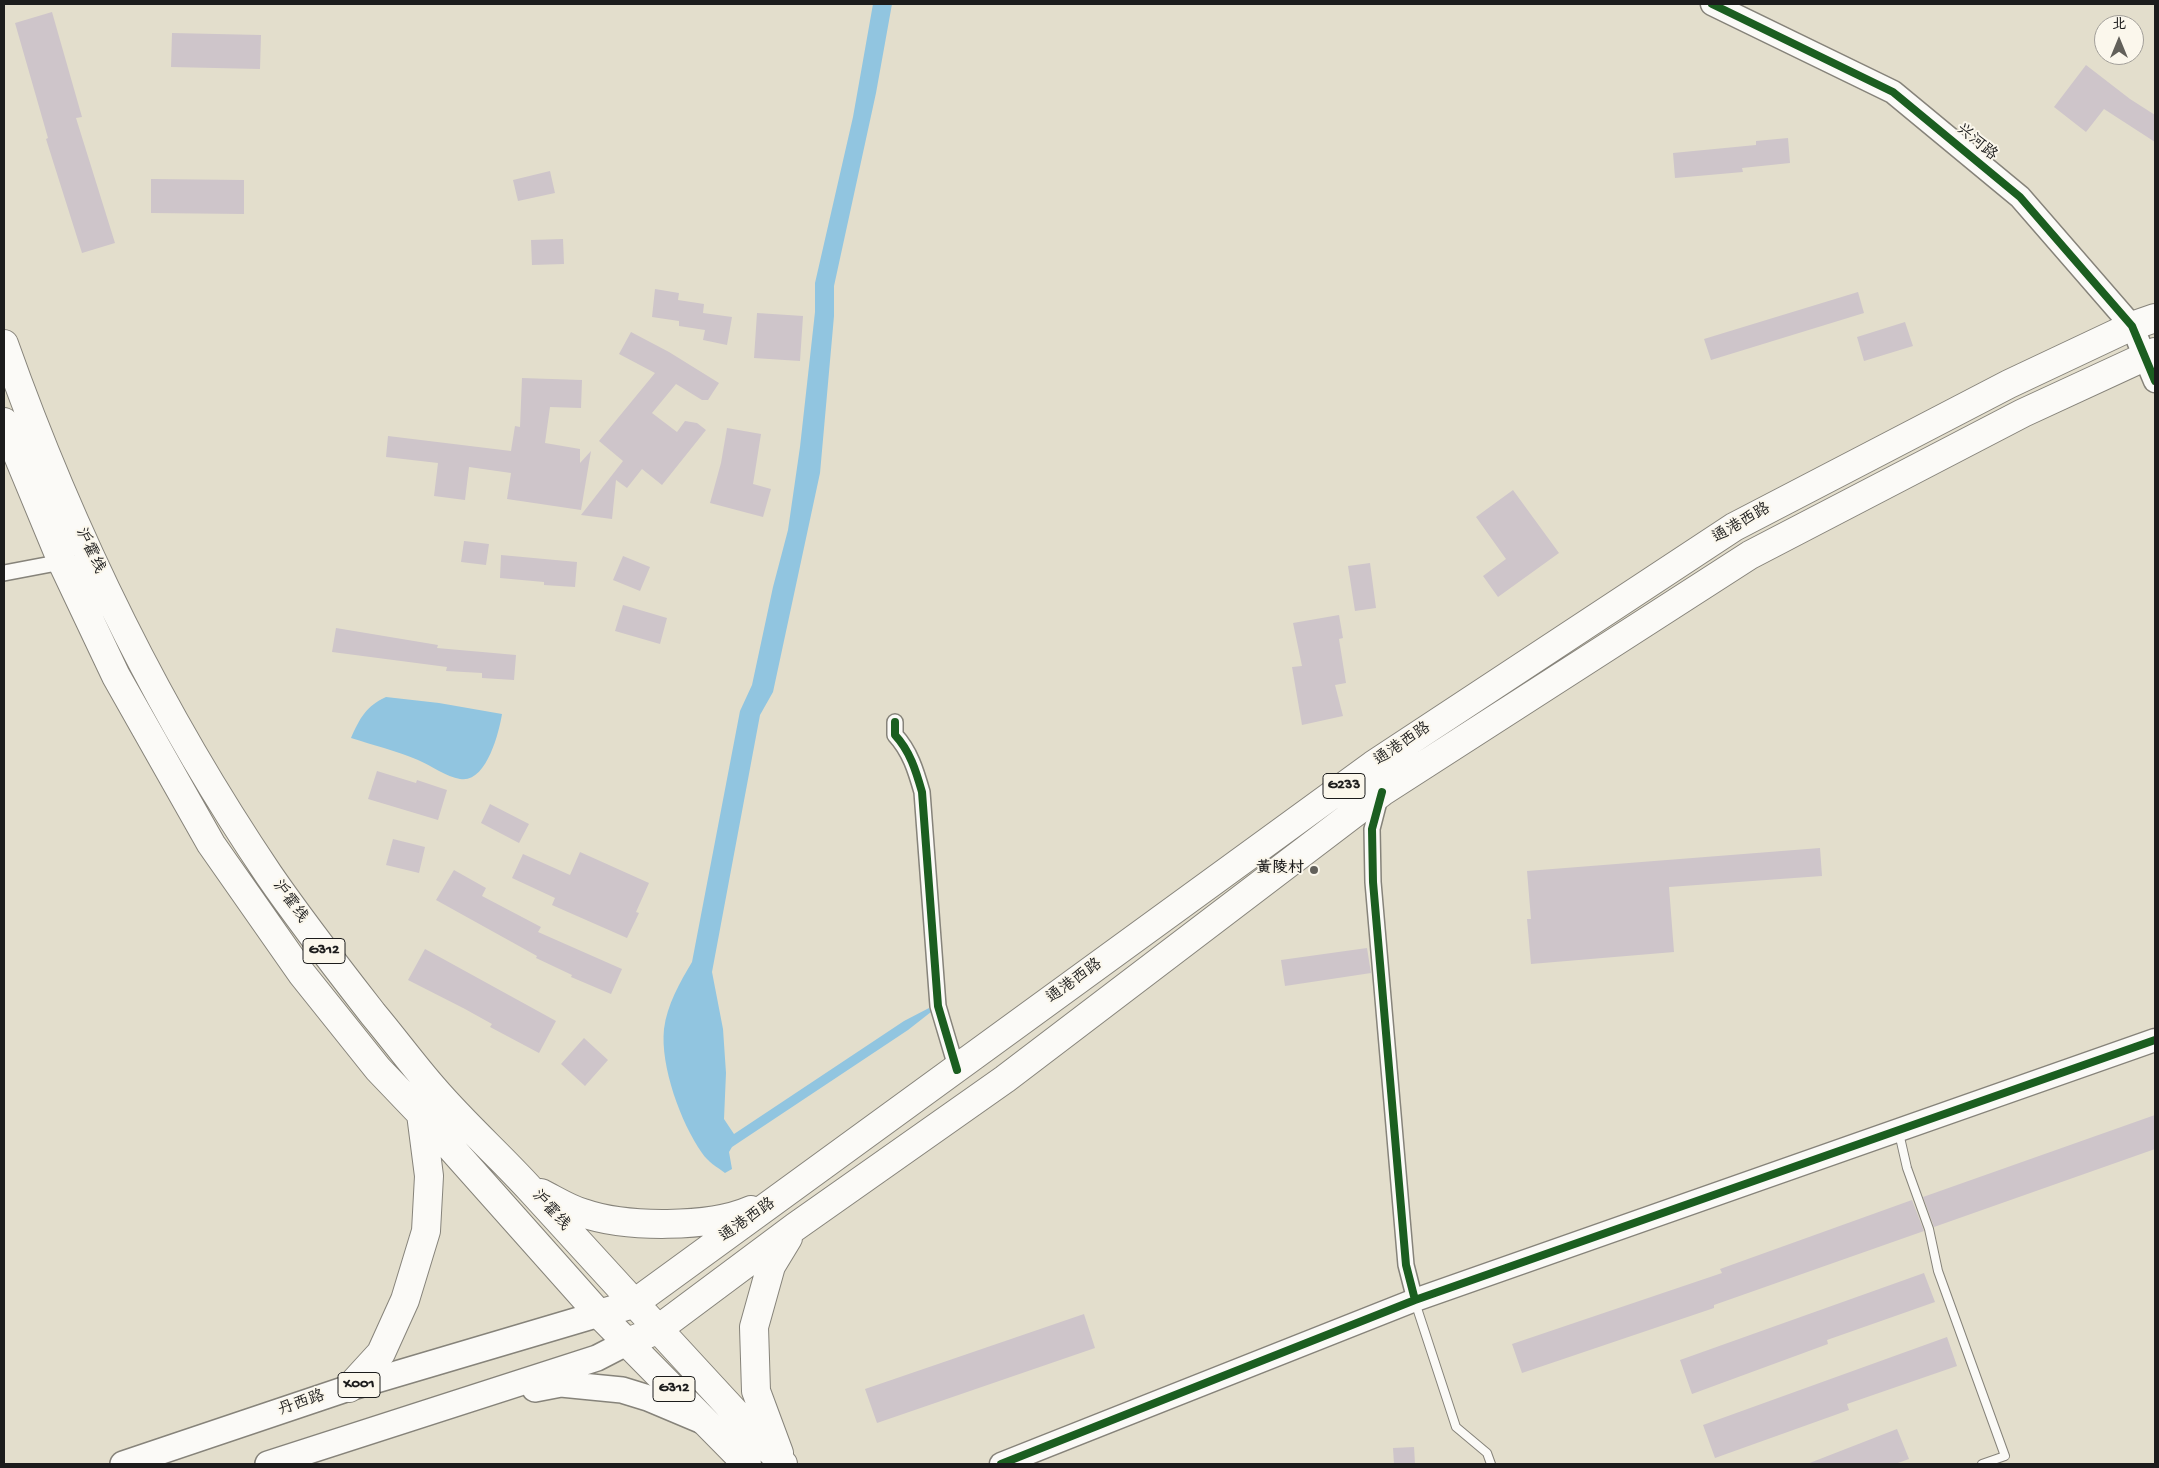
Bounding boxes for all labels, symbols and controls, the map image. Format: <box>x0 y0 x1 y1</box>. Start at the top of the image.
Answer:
north arrow <box>2094 15 2144 65</box>
text: 北 <box>2112 17 2126 34</box>
street label: 兴河路 <box>1951 120 2001 166</box>
street label: 通港西路 <box>1709 500 1775 548</box>
street label: 沪霍线 <box>70 525 108 577</box>
street label: 通港西路 <box>1371 719 1435 771</box>
road number: G233 <box>1323 774 1365 798</box>
place label: 黄陵村 <box>1256 860 1304 880</box>
marker: 黄陵村 <box>1308 864 1320 876</box>
street label: 沪霍线 <box>267 877 311 927</box>
road number: G312 <box>303 938 345 964</box>
street label: 通港西路 <box>1043 955 1107 1009</box>
street label: 沪霍线 <box>527 1187 573 1235</box>
street label: 通港西路 <box>716 1195 780 1247</box>
road number: X001 <box>338 1372 380 1398</box>
road number: G312 <box>653 1376 695 1402</box>
street label: 丹西路 <box>276 1387 328 1421</box>

